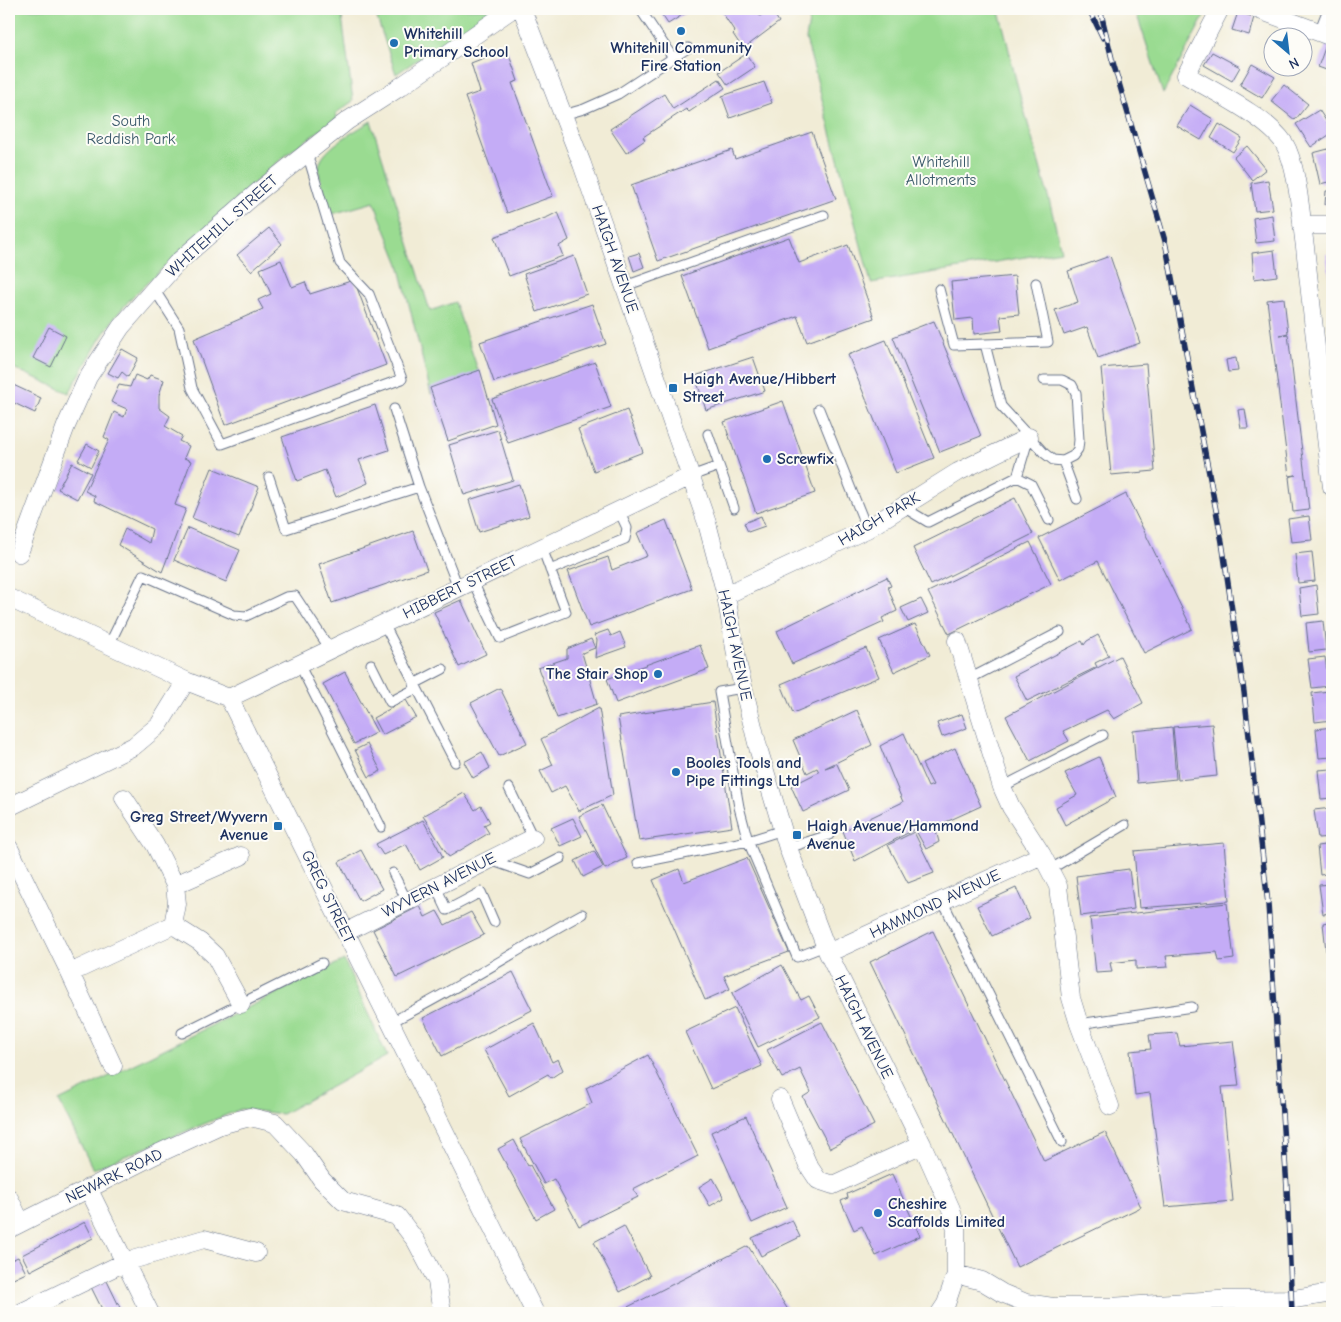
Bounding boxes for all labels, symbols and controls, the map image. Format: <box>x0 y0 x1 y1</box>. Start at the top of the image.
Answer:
place label: Whitehill Primary School <box>404 25 509 61</box>
marker: Whitehill Community Fire Station <box>675 25 687 37</box>
north arrow <box>1264 28 1314 78</box>
marker: Whitehill Primary School <box>388 37 400 49</box>
place label: Whitehill Community Fire Station <box>611 39 752 75</box>
text: N <box>1286 53 1302 73</box>
park label: South Reddish Park <box>86 112 176 148</box>
park label: Whitehill Allotments <box>906 153 977 189</box>
street label: WHITEHILL STREET <box>163 171 282 281</box>
street label: HAIGH AVENUE <box>588 203 642 316</box>
place label: Haigh Avenue/Hibbert Street <box>683 370 837 406</box>
marker: Haigh Avenue/Hibbert Street <box>667 382 679 394</box>
place label: Screwfix <box>777 450 834 468</box>
marker: Screwfix <box>761 453 773 465</box>
street label: HAIGH PARK <box>835 488 923 550</box>
street label: HIBBERT STREET <box>400 551 521 622</box>
street label: HAIGH AVENUE <box>714 588 756 703</box>
place label: The Stair Shop <box>546 665 648 683</box>
marker: The Stair Shop <box>652 668 664 680</box>
place label: Booles Tools and Pipe Fittings Ltd <box>686 754 802 790</box>
marker: Booles Tools and Pipe Fittings Ltd <box>670 766 682 778</box>
place label: Greg Street/Wyvern Avenue <box>130 808 268 844</box>
place label: Haigh Avenue/Hammond Avenue <box>807 817 979 853</box>
marker: Greg Street/Wyvern Avenue <box>272 820 284 832</box>
marker: Haigh Avenue/Hammond Avenue <box>791 829 803 841</box>
street label: GREG STREET <box>298 847 359 947</box>
street label: WYVERN AVENUE <box>379 848 499 921</box>
street label: HAMMOND AVENUE <box>867 866 1003 942</box>
street label: HAIGH AVENUE <box>831 972 897 1082</box>
street label: NEWARK ROAD <box>63 1145 165 1207</box>
place label: Cheshire Scaffolds Limited <box>888 1195 1005 1231</box>
marker: Cheshire Scaffolds Limited <box>872 1207 884 1219</box>

